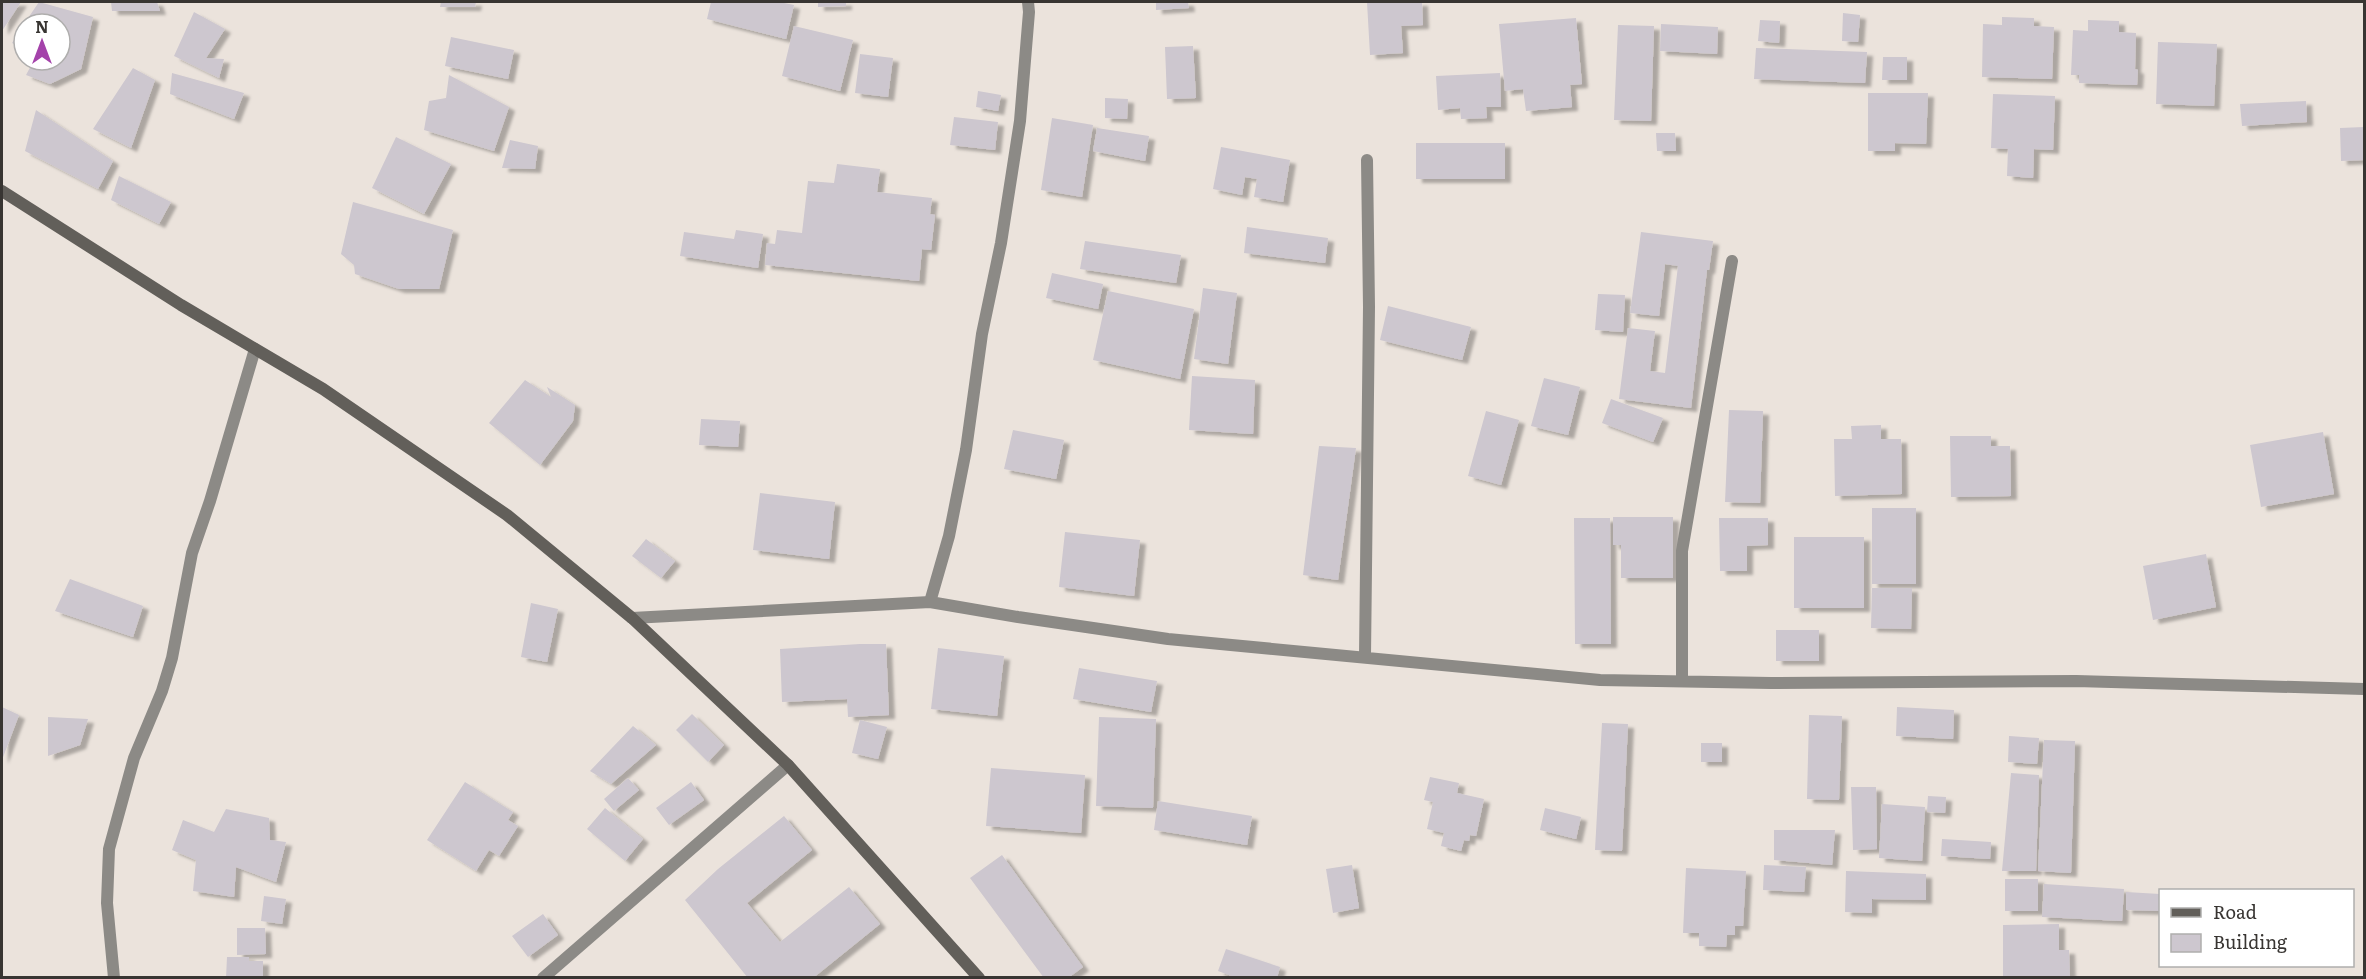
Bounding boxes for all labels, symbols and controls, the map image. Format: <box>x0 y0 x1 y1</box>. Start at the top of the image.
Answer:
north arrow <box>12 12 72 72</box>
text: N <box>35 14 49 38</box>
legend <box>2159 889 2354 967</box>
text: Road <box>2213 898 2257 925</box>
text: Building <box>2213 928 2288 955</box>

